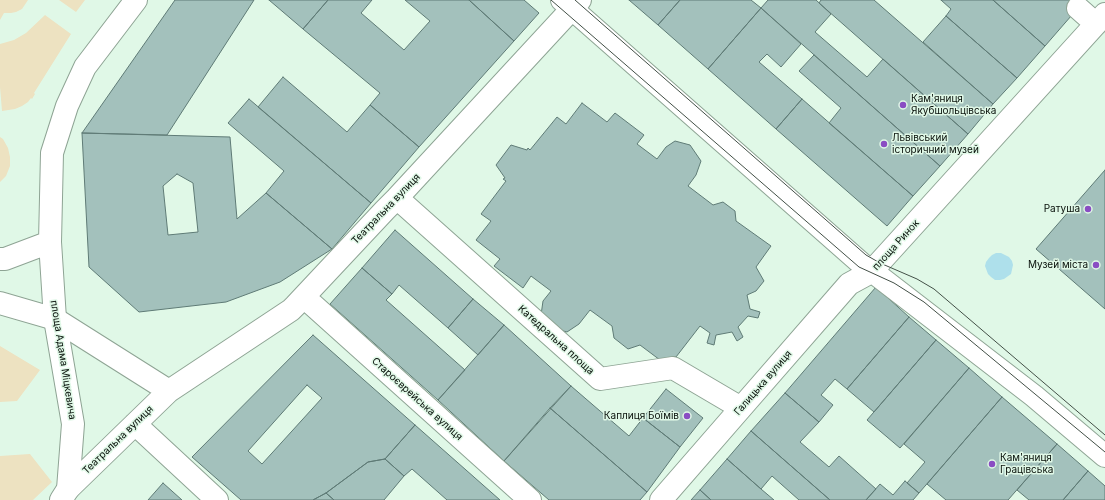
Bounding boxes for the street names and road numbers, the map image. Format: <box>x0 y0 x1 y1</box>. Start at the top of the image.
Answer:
street label: Театральна вулиця <box>349 171 423 247</box>
street label: площа Ринок <box>870 217 922 273</box>
street label: площа Адама Міцкевича <box>48 299 78 421</box>
street label: Катедральна площа <box>516 303 596 377</box>
street label: Галицька вулиця <box>732 348 794 418</box>
street label: Староєврейська вулиця <box>369 355 465 443</box>
street label: Театральна вулиця <box>80 403 156 477</box>

